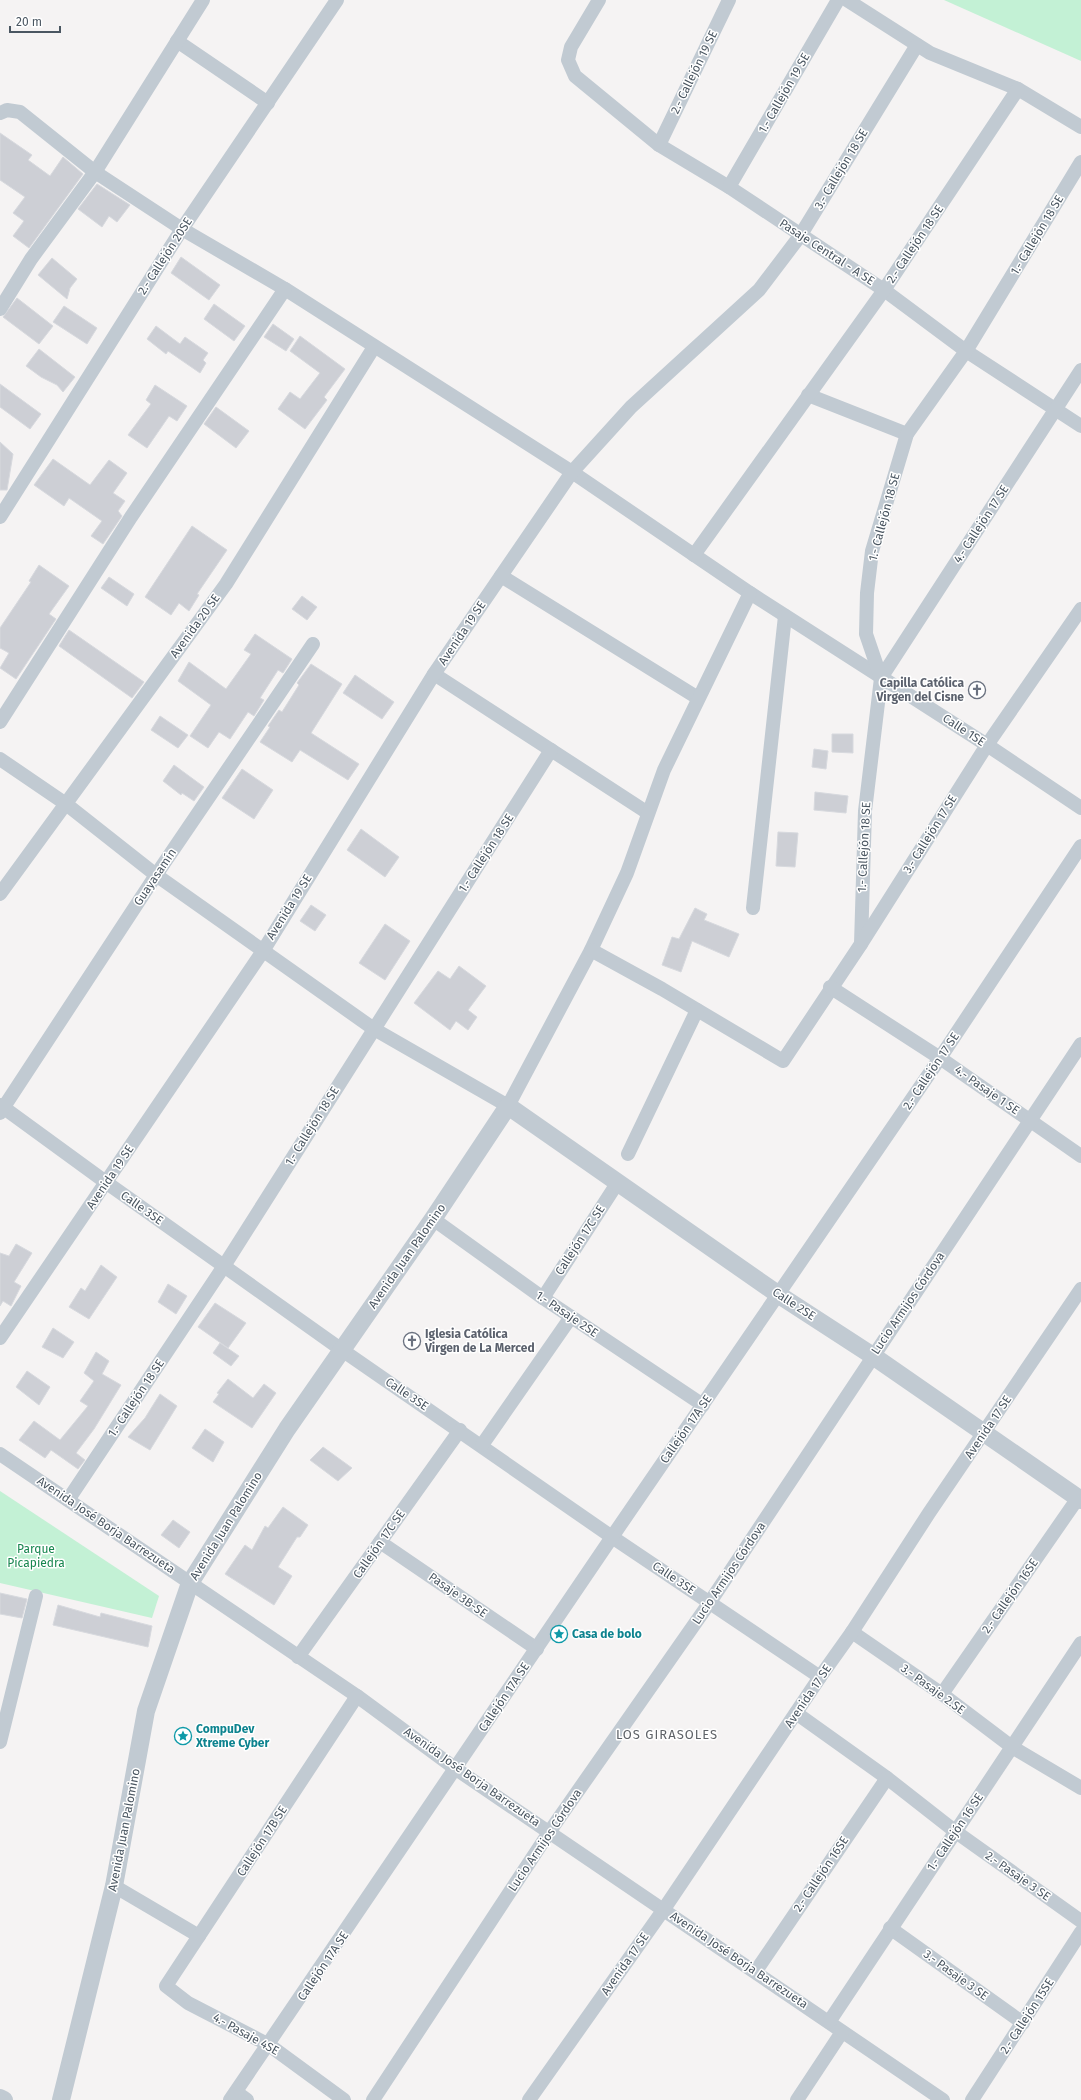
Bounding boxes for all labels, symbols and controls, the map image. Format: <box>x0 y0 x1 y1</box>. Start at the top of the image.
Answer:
scale bar <box>10 8 60 34</box>
text: 20 m <box>16 15 42 29</box>
street label: 2.- Callejón 19 SE <box>668 28 720 116</box>
street label: 1.- Callejón 19 SE <box>755 50 813 136</box>
street label: 3.- Callejón 18 SE <box>811 126 871 212</box>
street label: 1.- Callejón 18 SE <box>1008 193 1066 277</box>
street label: 2.- Callejón 18 SE <box>884 202 946 286</box>
street label: 2.- Callejón 20SE <box>135 215 195 297</box>
street label: Pasaje Central - A SE <box>777 216 877 288</box>
street label: 1.- Callejón 18 SE <box>866 471 902 563</box>
street label: 4.- Callejón 17 SE <box>950 482 1012 566</box>
street label: Avenida 20 SE <box>167 591 223 661</box>
street label: Avenida 19 SE <box>435 598 489 668</box>
place label: Capilla Católica Virgen del Cisne <box>876 676 964 704</box>
church icon: Capilla Católica Virgen del Cisne <box>967 680 987 700</box>
street label: Calle 1SE <box>940 711 988 749</box>
street label: 3.- Callejón 17 SE <box>900 792 960 876</box>
street label: 1.- Callejón 18 SE <box>855 801 873 893</box>
street label: 1.- Callejón 18 SE <box>455 811 517 895</box>
street label: Guayasamín <box>131 846 179 908</box>
street label: Avenida 19 SE <box>263 872 315 942</box>
street label: 2.- Callejón 17 SE <box>900 1030 962 1112</box>
street label: 4.- Pasaje 1 SE <box>952 1063 1022 1117</box>
street label: 1.- Callejón 18 SE <box>282 1084 342 1168</box>
street label: Avenida 19 SE <box>83 1142 137 1212</box>
street label: Calle 3SE <box>118 1188 166 1228</box>
street label: Avenida Juan Palomino <box>365 1201 449 1311</box>
street label: Callejón 17C SE <box>552 1202 608 1278</box>
street label: Lucio Armijos Córdova <box>868 1249 948 1357</box>
street label: Calle 2SE <box>770 1285 818 1323</box>
street label: 1.- Pasaje 2SE <box>533 1288 601 1340</box>
place label: Iglesia Católica Virgen de La Merced <box>424 1327 535 1355</box>
church icon: Iglesia Católica Virgen de La Merced <box>402 1331 422 1351</box>
street label: 1.- Callejón 18 SE <box>105 1357 167 1439</box>
street label: Calle 3SE <box>383 1375 431 1413</box>
street label: Callejón 17A SE <box>657 1392 715 1466</box>
street label: Avenida 17 SE <box>962 1393 1014 1461</box>
street label: Avenida Juan Palomino <box>187 1469 265 1583</box>
street label: Avenida José Borja Barrezueta <box>34 1474 178 1576</box>
street label: Callejón 17C SE <box>350 1507 408 1581</box>
street label: Lucio Armijos Córdova <box>689 1519 769 1627</box>
park label: Parque Picapiedra <box>7 1542 65 1570</box>
street label: 2.- Callejón 16SE <box>979 1556 1041 1636</box>
street label: Calle 3SE <box>650 1559 698 1597</box>
street label: Pasaje 3B-SE <box>426 1570 490 1620</box>
place icon: Casa de bolo <box>549 1624 569 1644</box>
place label: Casa de bolo <box>572 1627 642 1641</box>
street label: Callejón 17A SE <box>476 1660 532 1734</box>
street label: 3.- Pasaje 2.SE <box>898 1661 968 1717</box>
street label: Avenida 17 SE <box>782 1662 834 1730</box>
place label: CompuDev Xtreme Cyber <box>195 1722 269 1750</box>
street label: Avenida José Borja Barrezueta <box>401 1725 543 1829</box>
place icon: CompuDev Xtreme Cyber <box>173 1726 193 1746</box>
district label: LOS GIRASOLES <box>616 1727 718 1742</box>
street label: Avenida Juan Palomino <box>105 1767 143 1893</box>
street label: Lucio Armijos Córdova <box>505 1786 585 1894</box>
street label: 1.- Callejón 16 SE <box>924 1791 986 1873</box>
street label: Callejón 17B SE <box>234 1803 290 1879</box>
street label: 2.- Callejón 16SE <box>791 1834 851 1914</box>
street label: 2.- Pasaje 3 SE <box>983 1848 1053 1904</box>
street label: Avenida José Borja Barrezueta <box>667 1909 811 2011</box>
street label: Callejón 17A SE <box>295 1929 351 2003</box>
street label: Avenida 17 SE <box>598 1930 652 1998</box>
street label: 3.- Pasaje 3 SE <box>921 1947 991 2003</box>
street label: 2.- Callejón 15SE <box>997 1976 1057 2056</box>
street label: 4.- Pasaje 4SE <box>210 2010 282 2058</box>

